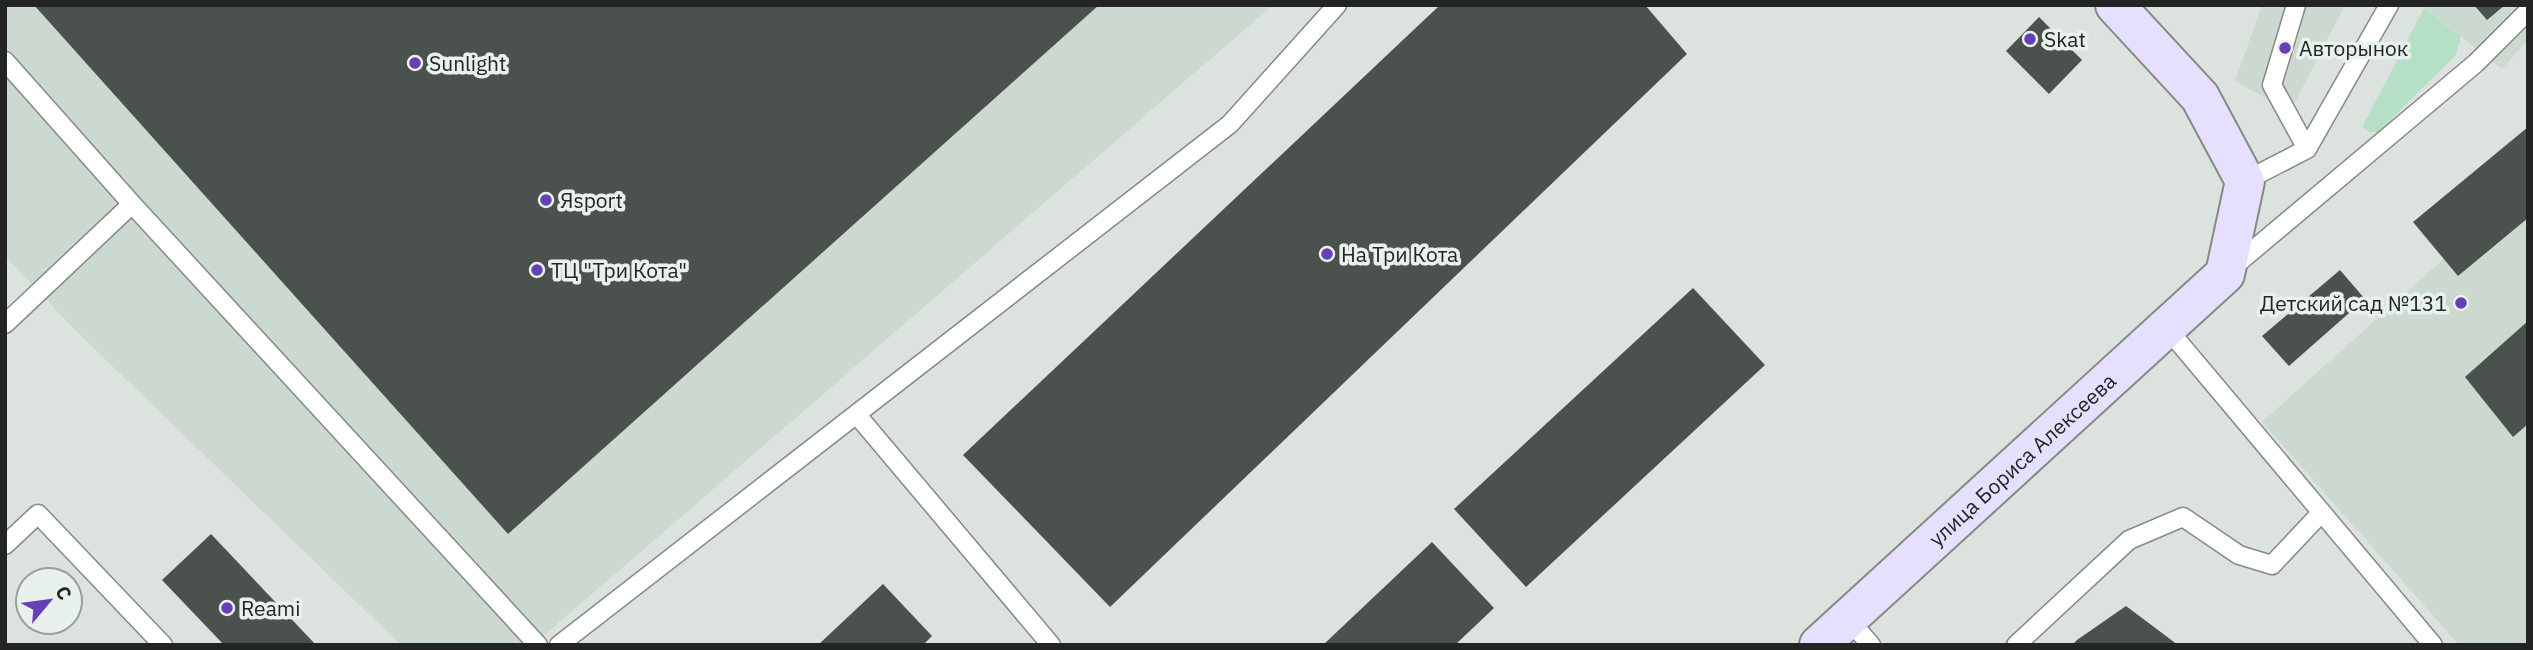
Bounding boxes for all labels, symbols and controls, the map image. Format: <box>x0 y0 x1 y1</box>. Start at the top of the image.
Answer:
place label: Skat <box>2044 25 2086 53</box>
marker: Skat <box>2022 31 2038 47</box>
place label: Авторынок <box>2299 34 2408 62</box>
marker: Авторынок <box>2277 40 2293 56</box>
place label: Sunlight <box>429 49 506 77</box>
marker: Sunlight <box>407 55 423 71</box>
place label: Яsport <box>560 186 623 214</box>
marker: Яsport <box>538 192 554 208</box>
place label: На Три Кота <box>1341 240 1458 268</box>
marker: На Три Кота <box>1319 246 1335 262</box>
place label: ТЦ "Три Кота" <box>551 256 687 284</box>
marker: ТЦ "Три Кота" <box>529 262 545 278</box>
place label: Детский сад №131 <box>2260 289 2447 317</box>
marker: Детский сад №131 <box>2453 295 2469 311</box>
street label: улица Бориса Алексеева <box>1922 367 2122 552</box>
north arrow <box>14 566 84 636</box>
text: С <box>50 582 77 604</box>
place label: Reami <box>241 594 300 622</box>
marker: Reami <box>219 600 235 616</box>

